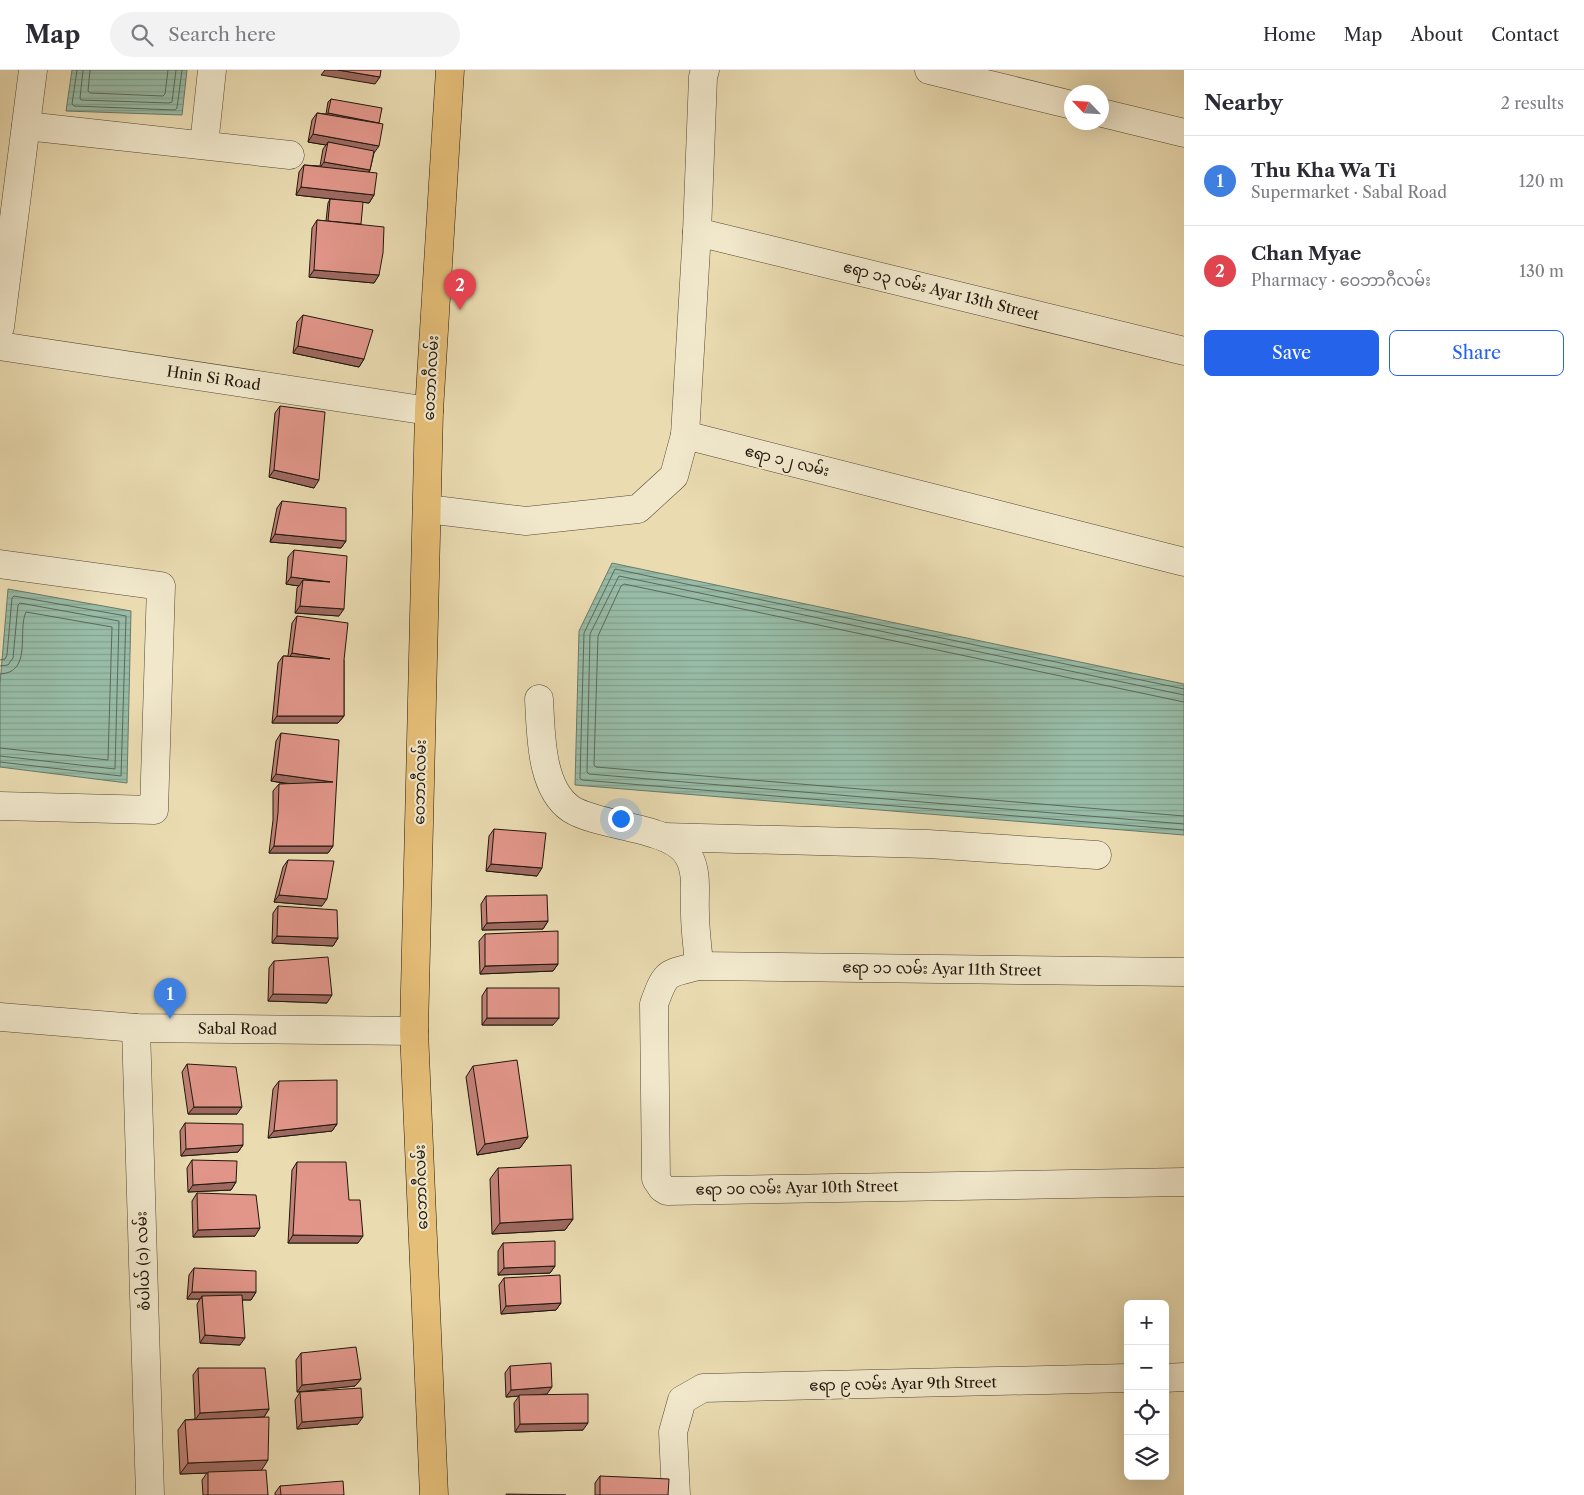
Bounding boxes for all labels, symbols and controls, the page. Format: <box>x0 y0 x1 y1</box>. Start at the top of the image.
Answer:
search box <box>110 12 460 57</box>
text: Map <box>25 20 80 49</box>
icon: search <box>128 21 156 49</box>
text: Search here <box>168 23 276 46</box>
text: Home <box>1263 24 1316 46</box>
text: Map <box>1344 24 1382 46</box>
text: About <box>1410 24 1463 46</box>
text: Contact <box>1491 24 1559 46</box>
north arrow <box>1064 85 1109 130</box>
text: Nearby <box>1204 90 1283 115</box>
text: 2 results <box>1501 93 1564 113</box>
text: Thu Kha Wa Ti <box>1251 159 1396 182</box>
text: 1 <box>1216 171 1224 191</box>
text: 120 m <box>1519 171 1564 191</box>
text: Supermarket · Sabal Road <box>1251 182 1447 202</box>
text: Chan Myae <box>1251 242 1361 265</box>
street label: ဧရာ ၁၃ လမ်း Ayar 13th Street <box>840 257 1042 327</box>
text: 2 <box>1215 261 1225 281</box>
text: 130 m <box>1519 261 1564 281</box>
pin: 2 <box>444 269 476 310</box>
text: Pharmacy · ဝေဘာဂီလမ်း <box>1251 270 1431 290</box>
button: Save <box>1204 330 1379 376</box>
button: Share <box>1389 330 1564 376</box>
street label: ဝေဘာဂီလမ်း <box>419 335 442 421</box>
street label: Hnin Si Road <box>165 361 262 394</box>
street label: ဧရာ ၁၂ လမ်း <box>742 441 831 483</box>
street label: ဝေဘာဂီလမ်း <box>409 739 430 825</box>
your location <box>608 806 634 832</box>
street label: ဧရာ ၁၁ လမ်း Ayar 11th Street <box>842 957 1043 983</box>
pin: 1 <box>154 978 186 1019</box>
street label: Sabal Road <box>198 1019 277 1039</box>
street label: ဝေဘာဂီလမ်း <box>410 1144 431 1230</box>
street label: ဧရာ ၁၀ လမ်း Ayar 10th Street <box>695 1176 899 1202</box>
street label: စံပါယ် (၁) လမ်း <box>131 1211 154 1311</box>
map controls <box>1124 1300 1169 1480</box>
button: + <box>1124 1300 1169 1345</box>
button: − <box>1124 1345 1169 1390</box>
street label: ဧရာ ၉ လမ်း Ayar 9th Street <box>809 1372 998 1398</box>
button: locate <box>1124 1390 1169 1435</box>
button: layers <box>1124 1435 1169 1480</box>

